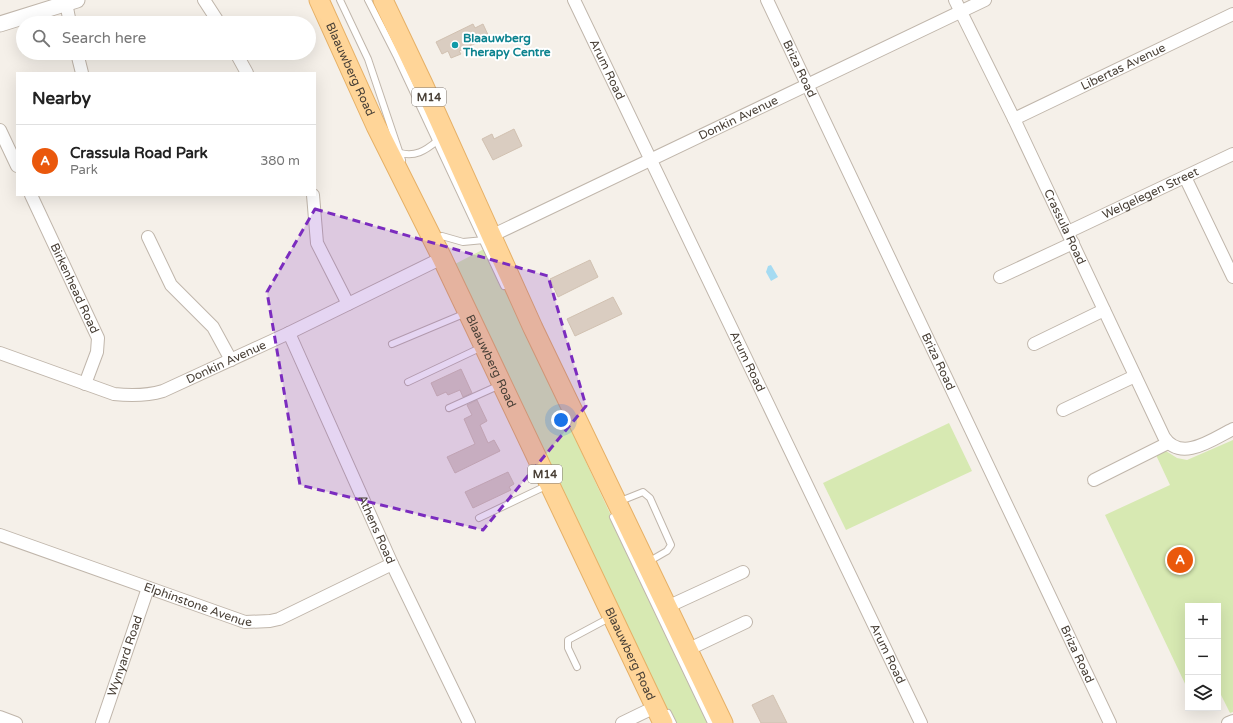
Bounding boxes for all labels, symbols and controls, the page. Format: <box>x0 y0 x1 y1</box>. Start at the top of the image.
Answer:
search box <box>16 16 316 60</box>
street label: Blaauwberg Road <box>323 20 378 118</box>
icon: search <box>30 27 52 49</box>
text: Search here <box>62 29 146 47</box>
place label: Blaauwberg Therapy Centre <box>462 31 551 60</box>
street label: Arum Road <box>587 37 628 102</box>
street label: Briza Road <box>780 38 819 100</box>
marker: Blaauwberg Therapy Centre <box>450 40 460 50</box>
street label: Libertas Avenue <box>1079 40 1168 93</box>
text: Nearby <box>32 88 91 109</box>
road number: M14 <box>412 88 446 106</box>
street label: Donkin Avenue <box>696 93 780 143</box>
text: Crassula Road Park <box>70 144 208 162</box>
text: A <box>40 153 50 169</box>
text: 380 m <box>260 153 300 169</box>
text: Park <box>70 162 98 178</box>
street label: Welgelegen Street <box>1100 164 1201 222</box>
street label: Crassula Road <box>1041 187 1089 267</box>
street label: Birkenhead Road <box>48 241 102 336</box>
street label: Blaauwberg Road <box>463 312 519 410</box>
street label: Arum Road <box>727 329 768 394</box>
street label: Briza Road <box>919 330 958 392</box>
street label: Donkin Avenue <box>184 337 268 386</box>
your location <box>551 410 571 430</box>
road number: M14 <box>528 465 562 483</box>
street label: Athens Road <box>355 493 398 566</box>
pin: A <box>1167 545 1193 575</box>
street label: Elphinstone Avenue <box>142 580 252 629</box>
map controls <box>1185 603 1221 711</box>
button: + <box>1185 603 1221 639</box>
street label: Blaauwberg Road <box>602 605 658 702</box>
street label: Wynyard Road <box>105 614 145 698</box>
street label: Arum Road <box>867 621 908 686</box>
street label: Briza Road <box>1058 623 1097 685</box>
button: − <box>1185 639 1221 675</box>
button: layers <box>1185 675 1221 711</box>

